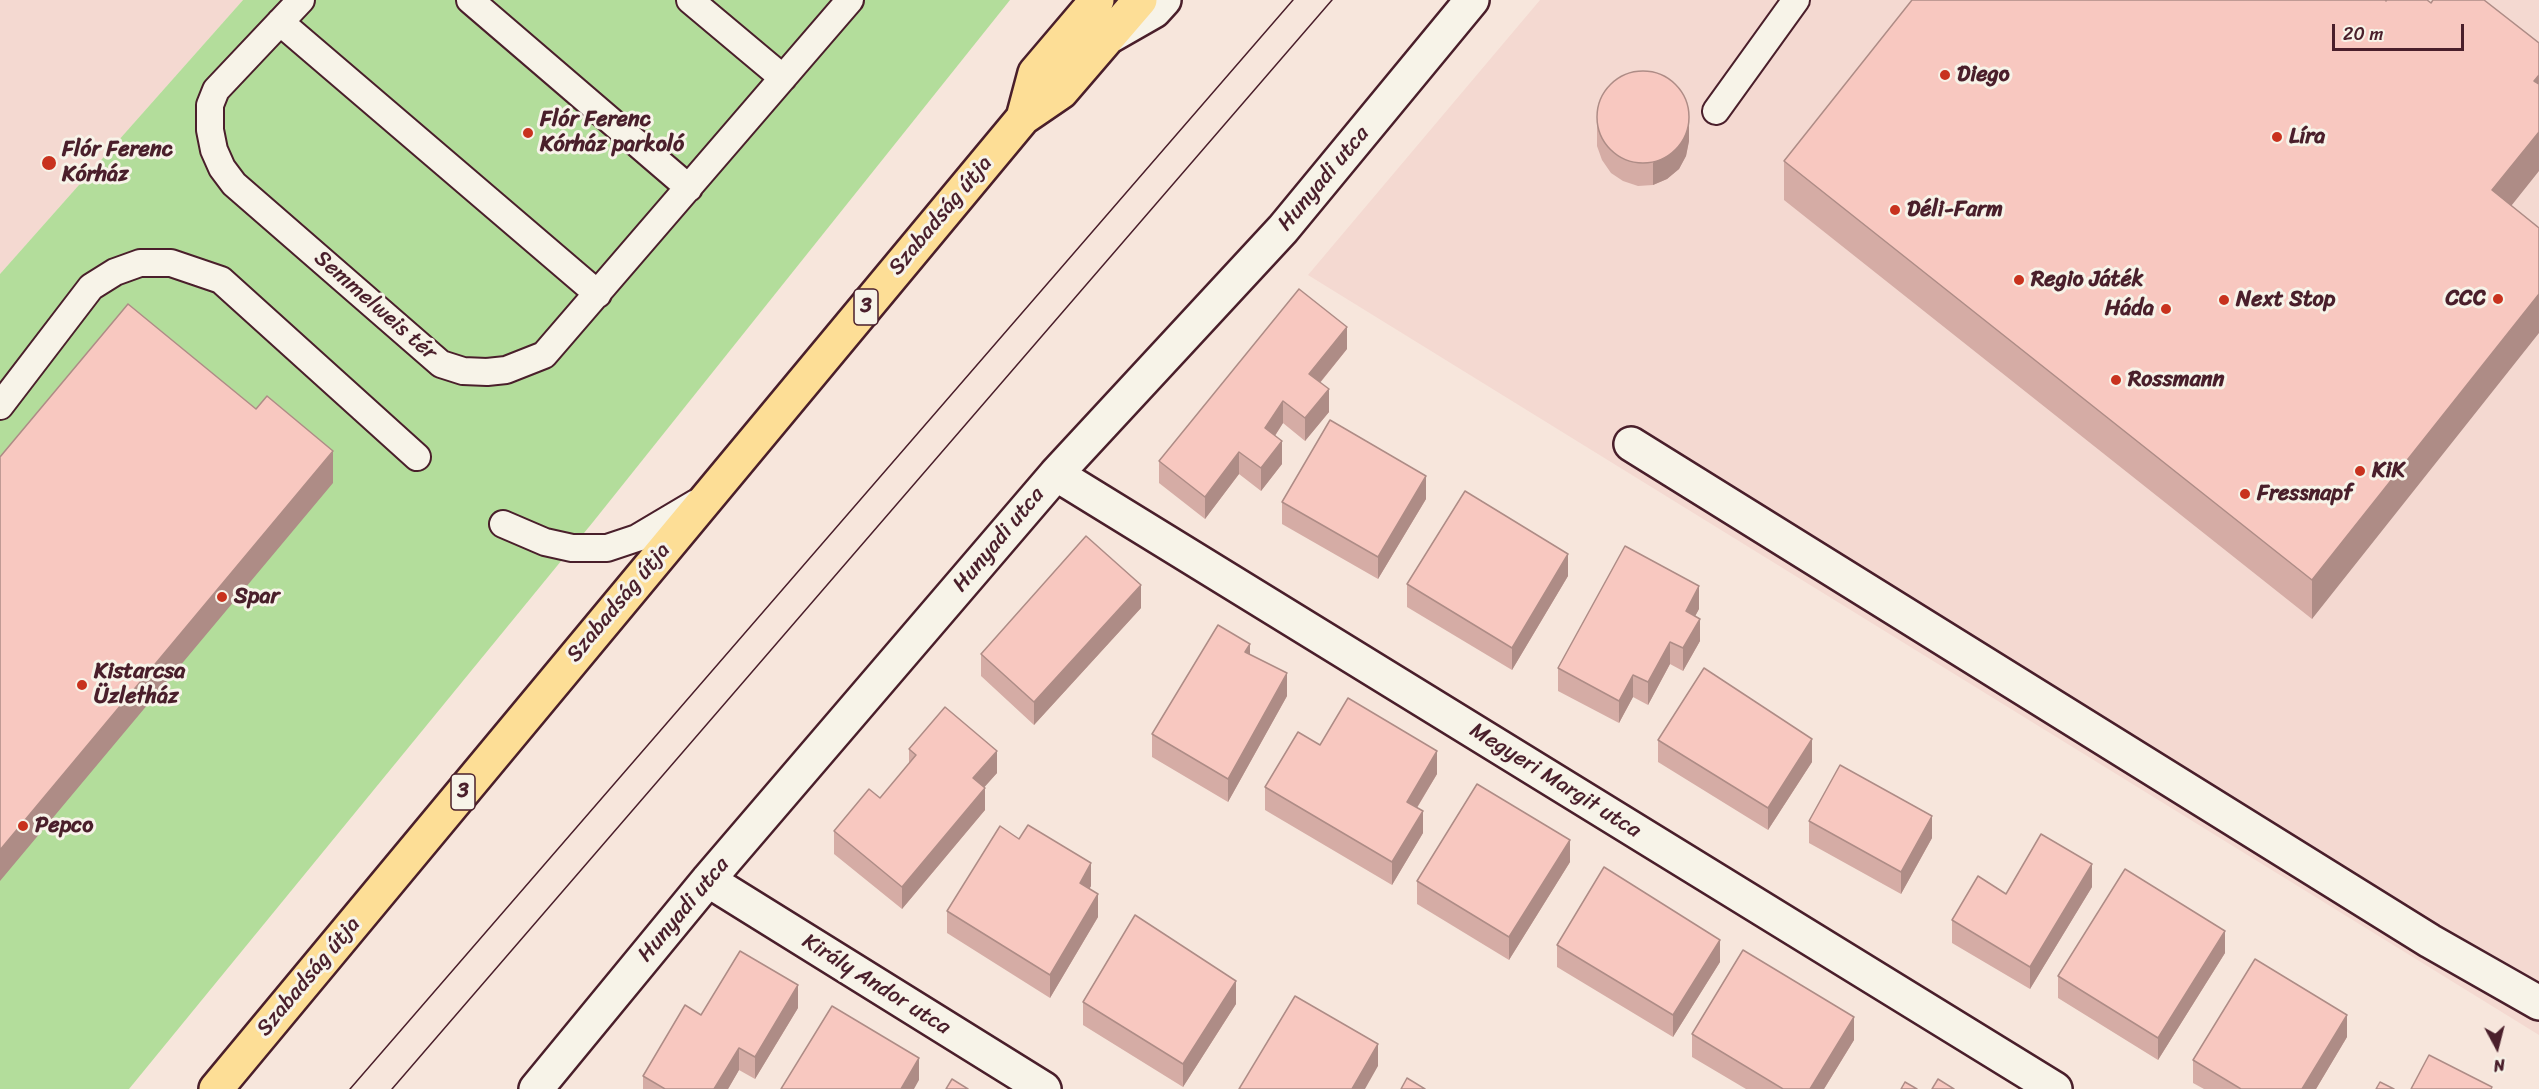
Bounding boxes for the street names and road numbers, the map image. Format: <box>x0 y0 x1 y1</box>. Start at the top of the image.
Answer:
street label: Hunyadi utca <box>1273 121 1375 237</box>
street label: Szabadság útja <box>884 151 998 281</box>
street label: Semmelweis tér <box>308 245 442 367</box>
road number: 3 <box>854 289 878 325</box>
street label: Hunyadi utca <box>948 482 1050 598</box>
street label: Szabadság útja <box>562 538 676 668</box>
street label: Megyeri Margit utca <box>1464 718 1646 844</box>
road number: 3 <box>451 774 475 810</box>
street label: Hunyadi utca <box>633 852 735 968</box>
street label: Szabadság útja <box>252 912 366 1042</box>
street label: Király Andor utca <box>797 929 955 1041</box>

